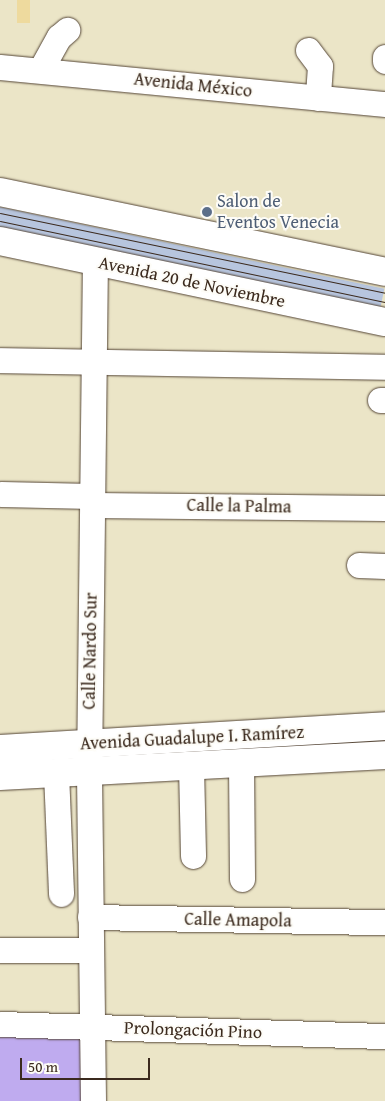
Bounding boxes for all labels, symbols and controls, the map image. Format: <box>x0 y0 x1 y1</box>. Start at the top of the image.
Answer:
street label: Avenida México <box>133 68 253 102</box>
place label: Salon de Eventos Venecia <box>217 191 339 233</box>
marker: Salon de Eventos Venecia <box>201 206 213 218</box>
street label: Avenida 20 de Noviembre <box>97 252 287 312</box>
street label: Calle la Palma <box>186 494 292 518</box>
street label: Calle Nardo Sur <box>78 592 102 710</box>
street label: Avenida Guadalupe I. Ramírez <box>80 721 304 755</box>
street label: Calle Amapola <box>184 908 292 932</box>
street label: Prolongación Pino <box>124 1017 262 1043</box>
scale bar <box>22 1048 152 1080</box>
text: 50 m <box>28 1056 58 1077</box>

